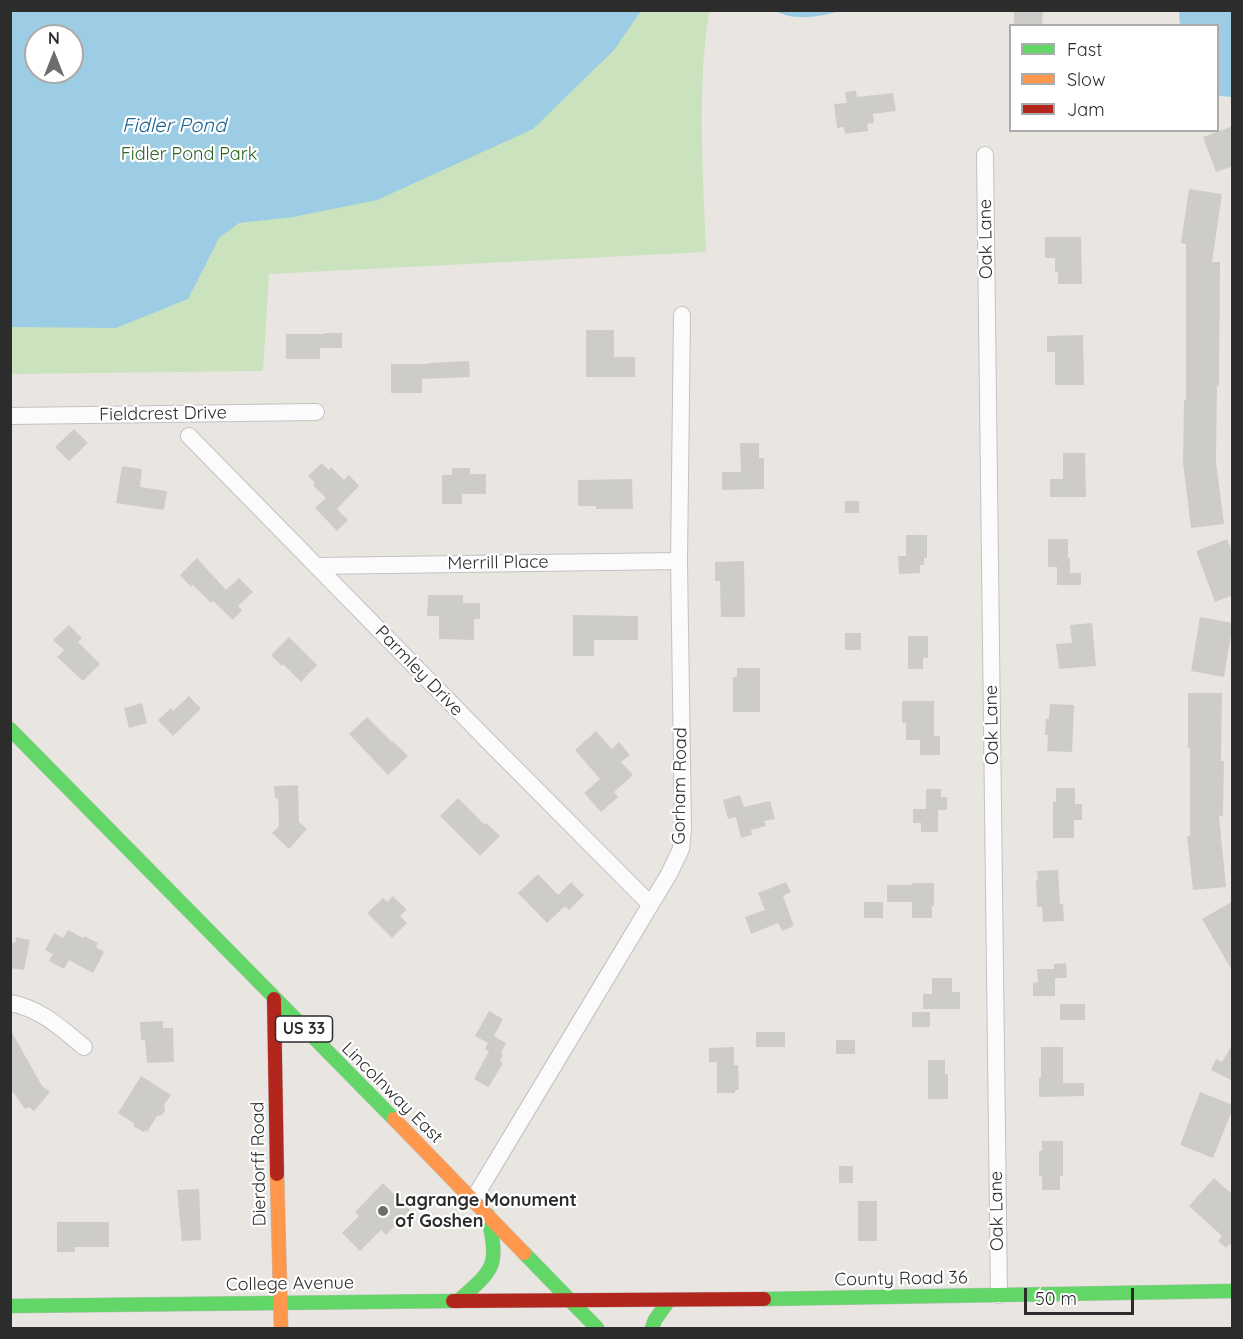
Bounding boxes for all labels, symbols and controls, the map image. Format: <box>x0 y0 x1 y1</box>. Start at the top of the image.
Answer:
north arrow <box>24 24 84 84</box>
legend <box>1009 24 1219 132</box>
text: N <box>48 28 60 48</box>
text: Fast <box>1067 38 1102 61</box>
text: Slow <box>1067 68 1105 91</box>
text: Jam <box>1067 98 1105 121</box>
water label: Fidler Pond <box>122 114 226 138</box>
park label: Fidler Pond Park <box>121 144 257 166</box>
street label: Oak Lane <box>975 199 997 279</box>
street label: Fieldcrest Drive <box>99 402 227 426</box>
street label: Merrill Place <box>447 551 549 575</box>
street label: Parmley Drive <box>370 621 468 721</box>
street label: Oak Lane <box>981 685 1003 765</box>
street label: Gorham Road <box>668 727 692 845</box>
road number: US 33 <box>276 1016 332 1042</box>
street label: Lincolnway East <box>337 1038 447 1148</box>
street label: Dierdorff Road <box>247 1101 271 1227</box>
street label: Oak Lane <box>986 1171 1008 1251</box>
place label: Lagrange Monument of Goshen <box>395 1190 577 1232</box>
marker: Lagrange Monument of Goshen <box>376 1204 390 1218</box>
street label: County Road 36 <box>834 1267 968 1291</box>
street label: College Avenue <box>226 1272 354 1296</box>
scale bar <box>1027 1276 1136 1314</box>
text: 50 m <box>1035 1287 1077 1310</box>

